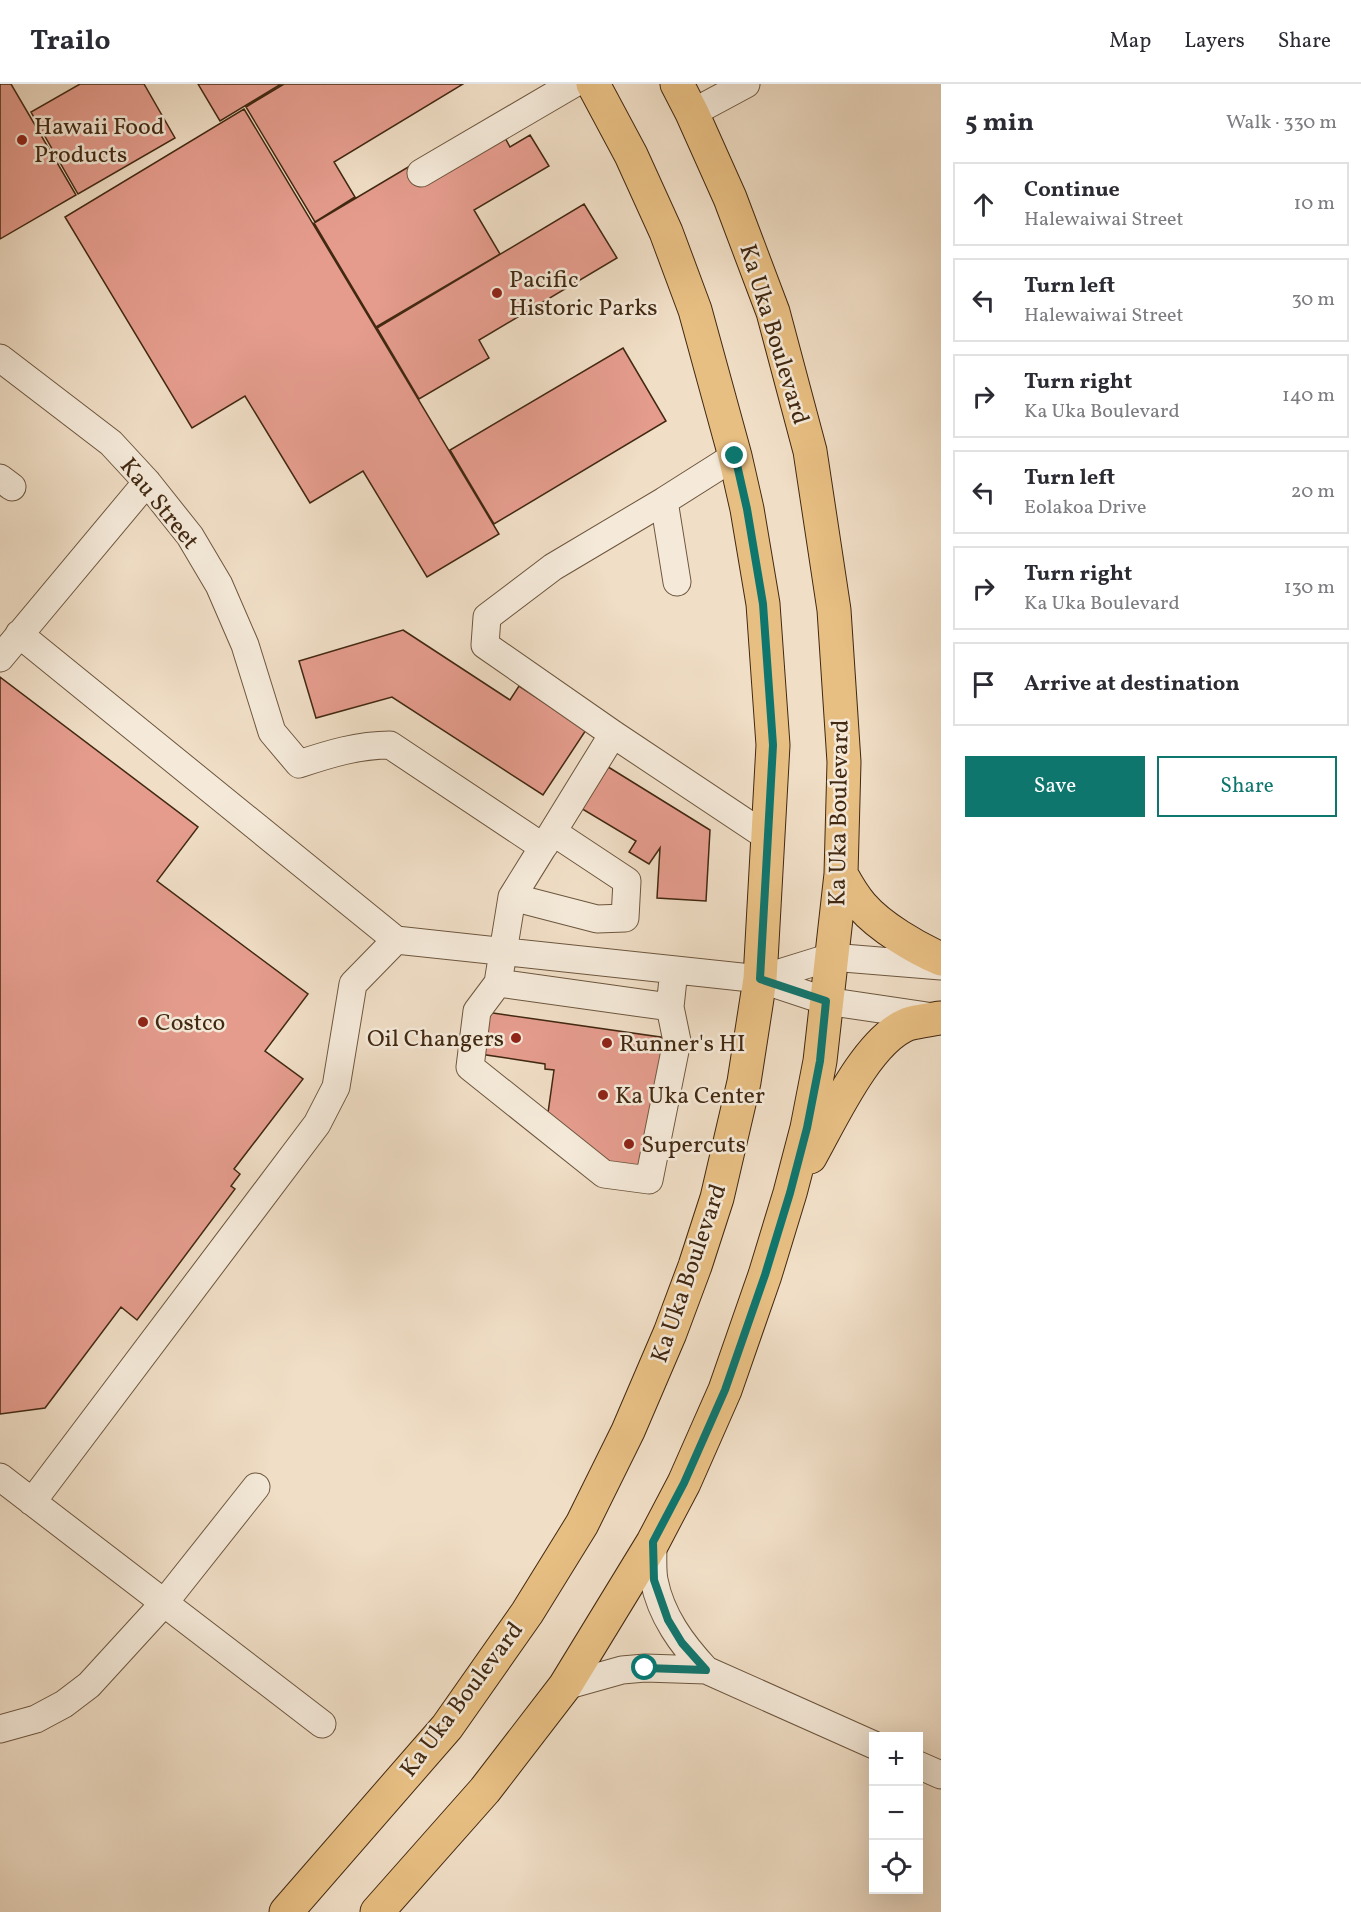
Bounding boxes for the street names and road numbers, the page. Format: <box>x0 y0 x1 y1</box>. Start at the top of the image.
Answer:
street label: Ka Uka Boulevard <box>730 240 817 429</box>
street label: Kau Street <box>111 451 206 557</box>
street label: Ka Uka Boulevard <box>821 719 859 907</box>
street label: Ka Uka Boulevard <box>643 1180 736 1368</box>
street label: Ka Uka Boulevard <box>393 1615 532 1785</box>

